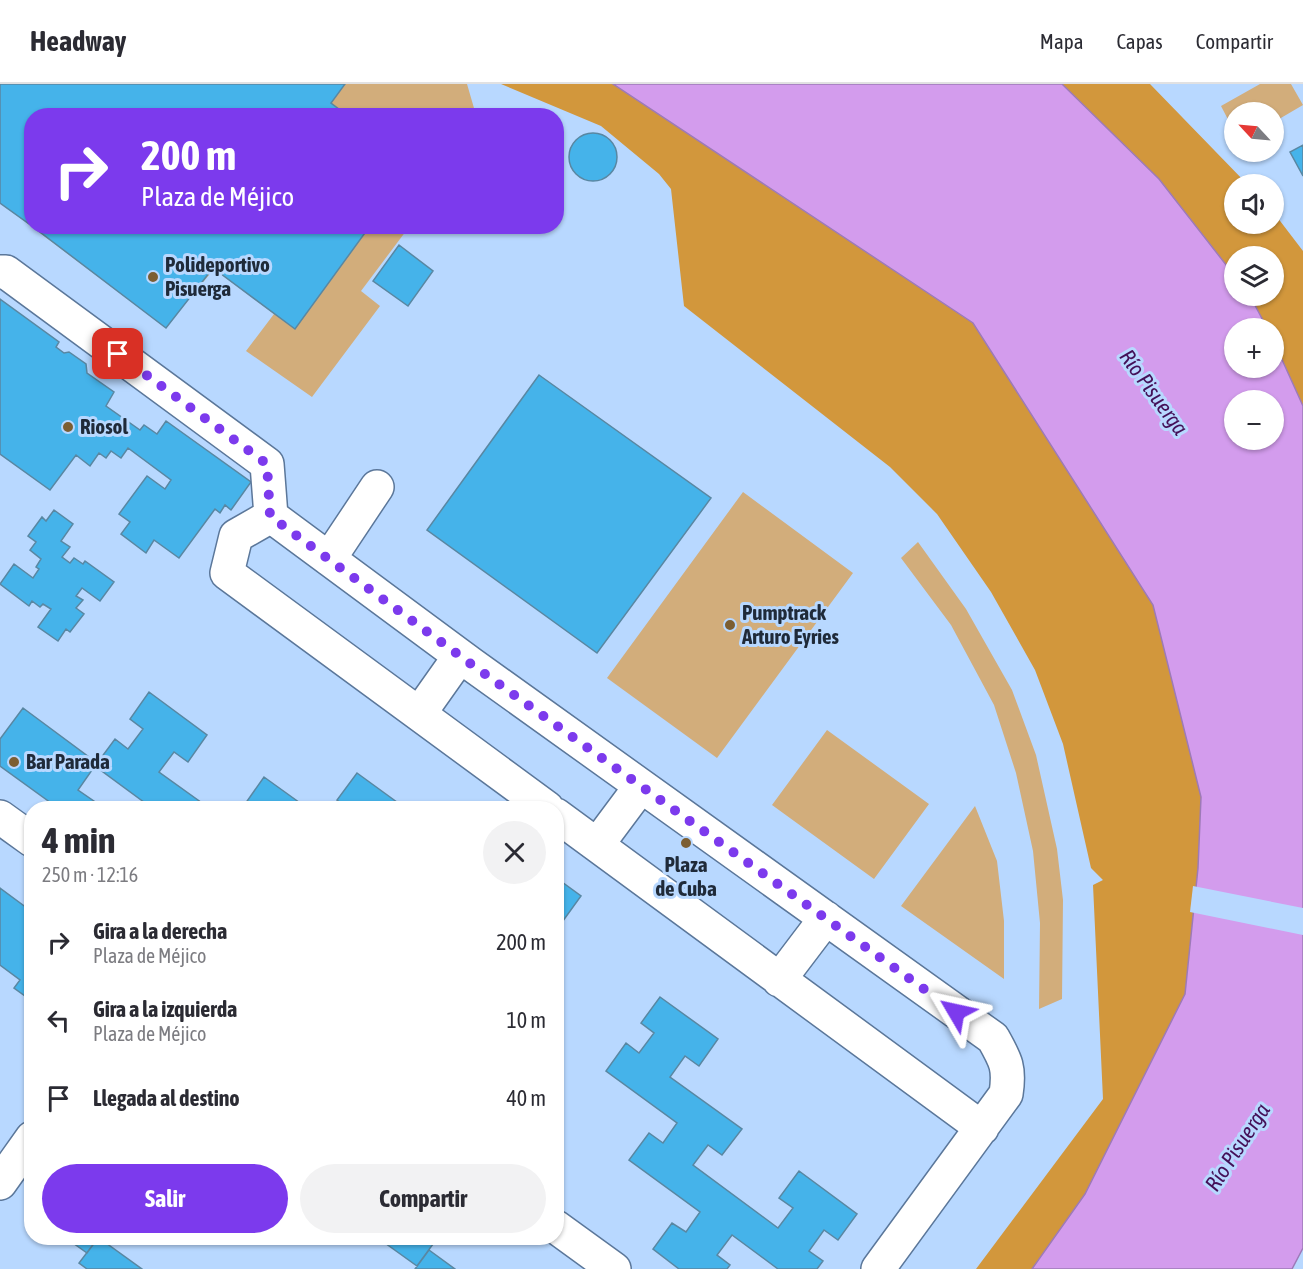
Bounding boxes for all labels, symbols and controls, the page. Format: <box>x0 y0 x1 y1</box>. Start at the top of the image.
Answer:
text: Headway <box>30 25 126 57</box>
text: Mapa <box>1040 29 1083 53</box>
text: Capas <box>1116 29 1163 53</box>
text: Compartir <box>1196 29 1273 53</box>
north arrow <box>1224 102 1284 162</box>
map controls <box>1224 102 1284 450</box>
text: 200 m <box>141 131 236 179</box>
icon: right <box>42 132 120 210</box>
button: sound <box>1224 174 1284 234</box>
text: Plaza de Méjico <box>141 181 294 212</box>
button: layers <box>1224 246 1284 306</box>
place label: Polideportivo Pisuerga <box>165 252 270 300</box>
marker: Polideportivo Pisuerga <box>146 270 160 284</box>
button: + <box>1224 318 1284 378</box>
pin <box>92 328 143 379</box>
icon: arrive <box>101 337 134 370</box>
water label: Río Pisuerga <box>1114 344 1194 440</box>
button: − <box>1224 390 1284 450</box>
place label: Riosol <box>80 414 128 438</box>
marker: Riosol <box>61 420 75 434</box>
place label: Pumptrack Arturo Eyries <box>741 600 840 648</box>
marker: Pumptrack Arturo Eyries <box>723 618 737 632</box>
place label: Bar Parada <box>26 749 110 773</box>
marker: Bar Parada <box>7 755 21 769</box>
text: 4 min <box>42 819 116 861</box>
button: close <box>483 821 546 884</box>
marker: Plaza de Cuba <box>679 836 693 850</box>
place label: Plaza de Cuba <box>655 852 717 900</box>
text: 250 m · 12:16 <box>42 863 138 886</box>
text: Gira a la derecha <box>93 918 227 944</box>
icon: right <box>42 926 75 959</box>
text: 200 m <box>496 929 546 955</box>
text: Plaza de Méjico <box>93 944 206 967</box>
position arrow <box>924 980 988 1044</box>
text: Gira a la izquierda <box>93 996 237 1022</box>
icon: left <box>42 1004 75 1037</box>
text: 10 m <box>506 1007 546 1033</box>
text: Plaza de Méjico <box>93 1022 206 1045</box>
icon: arrive <box>42 1082 75 1115</box>
text: Llegada al destino <box>93 1085 240 1111</box>
text: 40 m <box>506 1085 546 1111</box>
water label: Río Pisuerga <box>1199 1098 1275 1196</box>
button: Salir <box>42 1164 288 1233</box>
button: Compartir <box>300 1164 546 1233</box>

